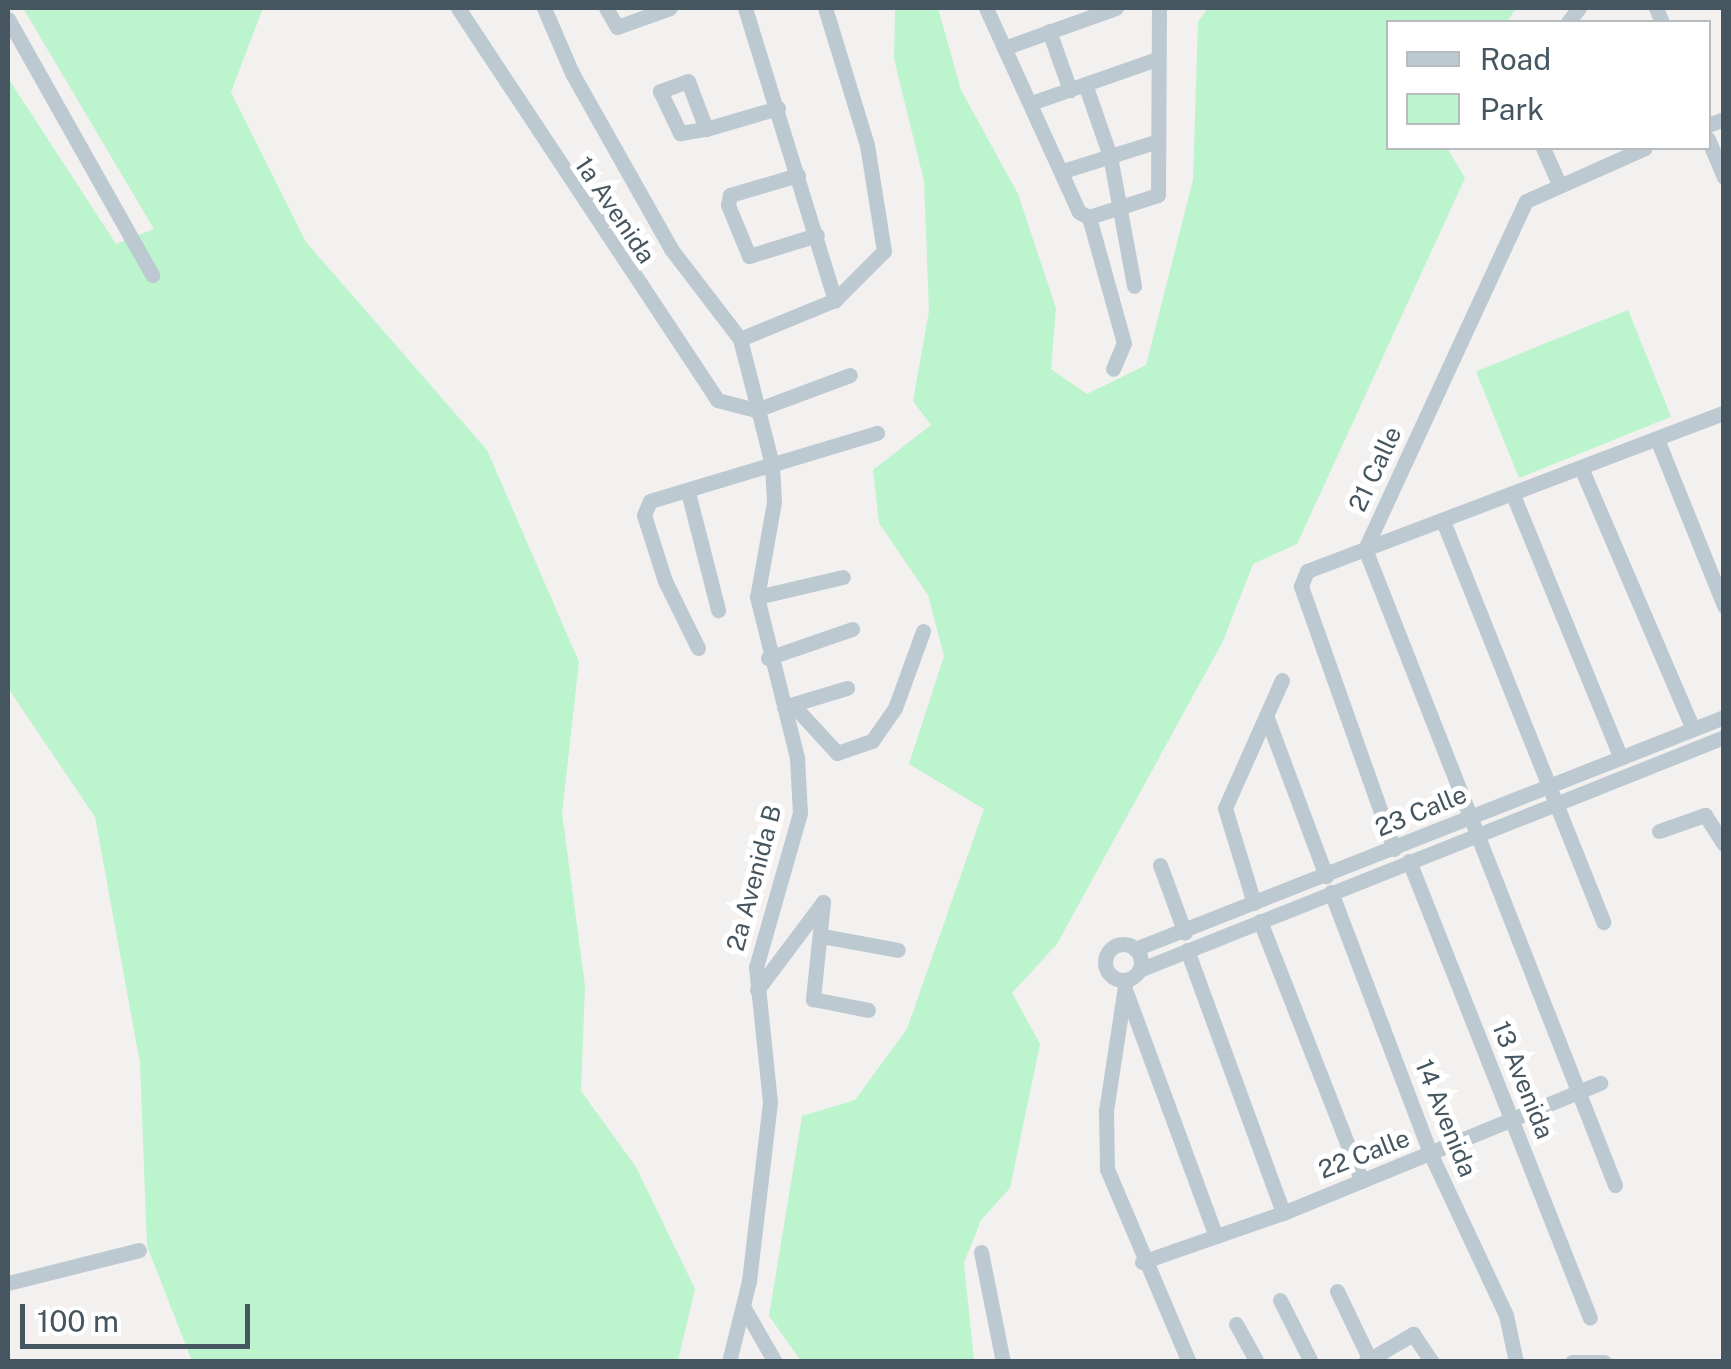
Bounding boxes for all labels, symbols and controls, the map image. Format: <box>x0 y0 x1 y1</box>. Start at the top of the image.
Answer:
legend <box>1386 20 1711 150</box>
text: Road <box>1480 41 1551 77</box>
text: Park <box>1480 91 1544 127</box>
street label: 1a Avenida <box>568 151 662 269</box>
street label: 21 Calle <box>1342 422 1408 516</box>
street label: 23 Calle <box>1371 779 1471 843</box>
street label: 2a Avenida B <box>720 802 788 954</box>
street label: 13 Avenida <box>1486 1017 1560 1143</box>
street label: 14 Avenida <box>1409 1055 1483 1181</box>
street label: 22 Calle <box>1314 1123 1414 1185</box>
scale bar <box>25 1284 255 1346</box>
text: 100 m <box>37 1303 119 1339</box>

